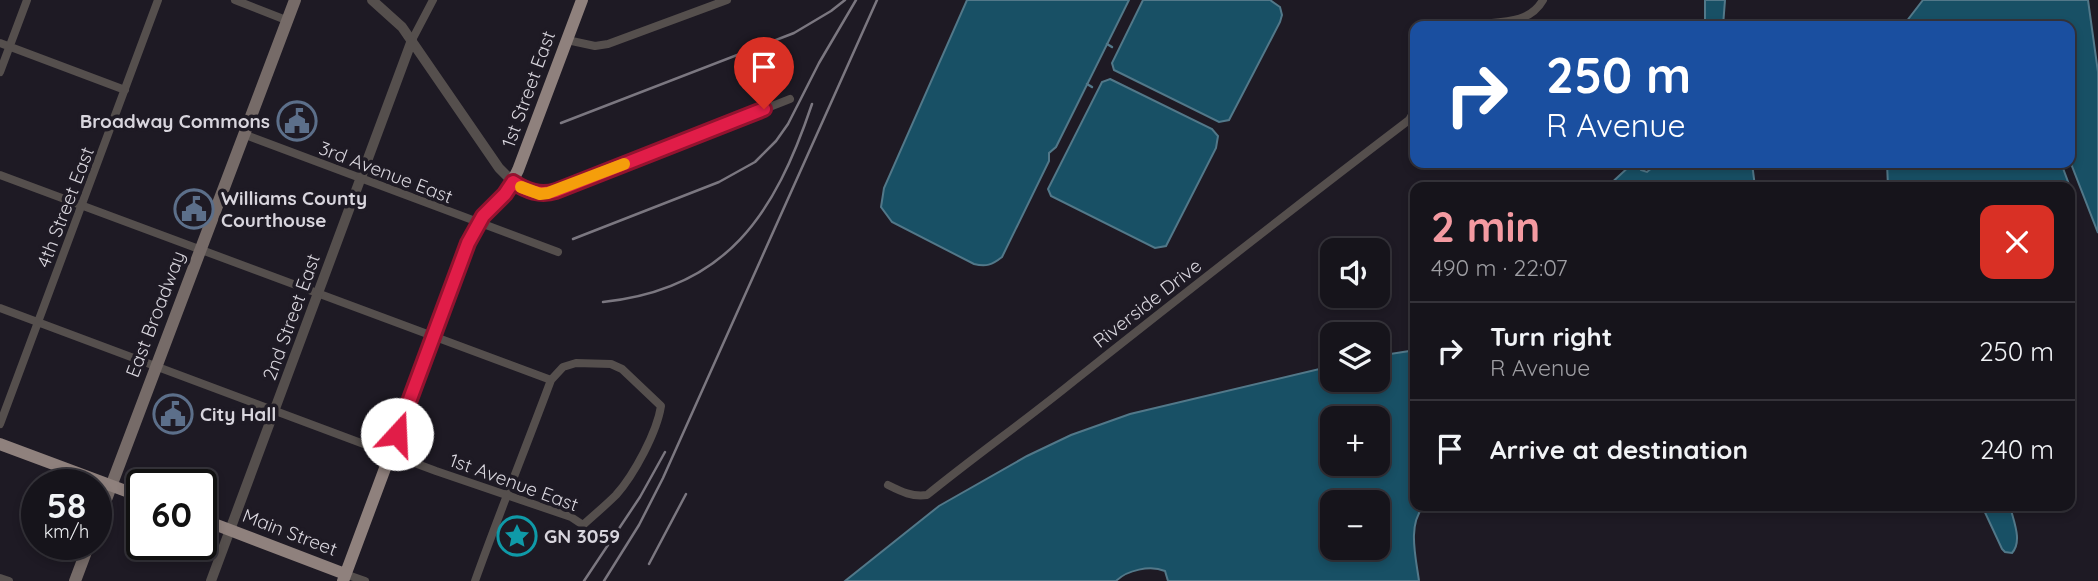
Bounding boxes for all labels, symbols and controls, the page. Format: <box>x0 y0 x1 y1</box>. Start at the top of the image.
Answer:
street label: 1st Street East <box>496 27 560 151</box>
pin <box>734 37 794 109</box>
text: 250 m <box>1546 44 1691 105</box>
icon: arrive <box>745 48 783 86</box>
icon: right <box>1431 49 1522 140</box>
public building icon: Broadway Commons <box>276 100 318 142</box>
text: R Avenue <box>1546 105 1686 145</box>
place label: Broadway Commons <box>80 109 270 133</box>
street label: 3rd Avenue East <box>316 135 456 209</box>
street label: 4th Street East <box>31 143 99 271</box>
place label: Williams County Courthouse <box>221 186 367 232</box>
public building icon: Williams County Courthouse <box>173 188 215 230</box>
text: 2 min <box>1431 200 1540 253</box>
button: close <box>1980 205 2054 279</box>
map controls <box>1320 238 1390 560</box>
button: sound <box>1320 238 1390 308</box>
street label: East Broadway <box>120 247 190 381</box>
street label: 2nd Street East <box>257 250 325 384</box>
street label: Riverside Drive <box>1088 253 1206 353</box>
text: 490 m · 22:07 <box>1431 253 1567 282</box>
text: Turn right <box>1490 320 1612 353</box>
button: layers <box>1320 322 1390 392</box>
icon: right <box>1431 332 1469 370</box>
text: 250 m <box>1979 335 2054 368</box>
text: R Avenue <box>1490 353 1590 382</box>
public building icon: City Hall <box>152 393 194 435</box>
position arrow <box>360 397 434 471</box>
place label: City Hall <box>200 402 277 426</box>
button: + <box>1320 406 1390 476</box>
icon: arrive <box>1431 430 1469 468</box>
text: Arrive at destination <box>1490 433 1748 466</box>
text: 240 m <box>1980 433 2054 466</box>
street label: 1st Avenue East <box>446 448 582 516</box>
speed limit sign: 60 <box>126 469 217 560</box>
text: 58 <box>47 483 86 527</box>
button: − <box>1320 490 1390 560</box>
street label: Main Street <box>239 503 341 561</box>
place icon: GN 3059 <box>496 515 538 557</box>
text: km/h <box>44 520 89 543</box>
place label: GN 3059 <box>544 524 620 548</box>

